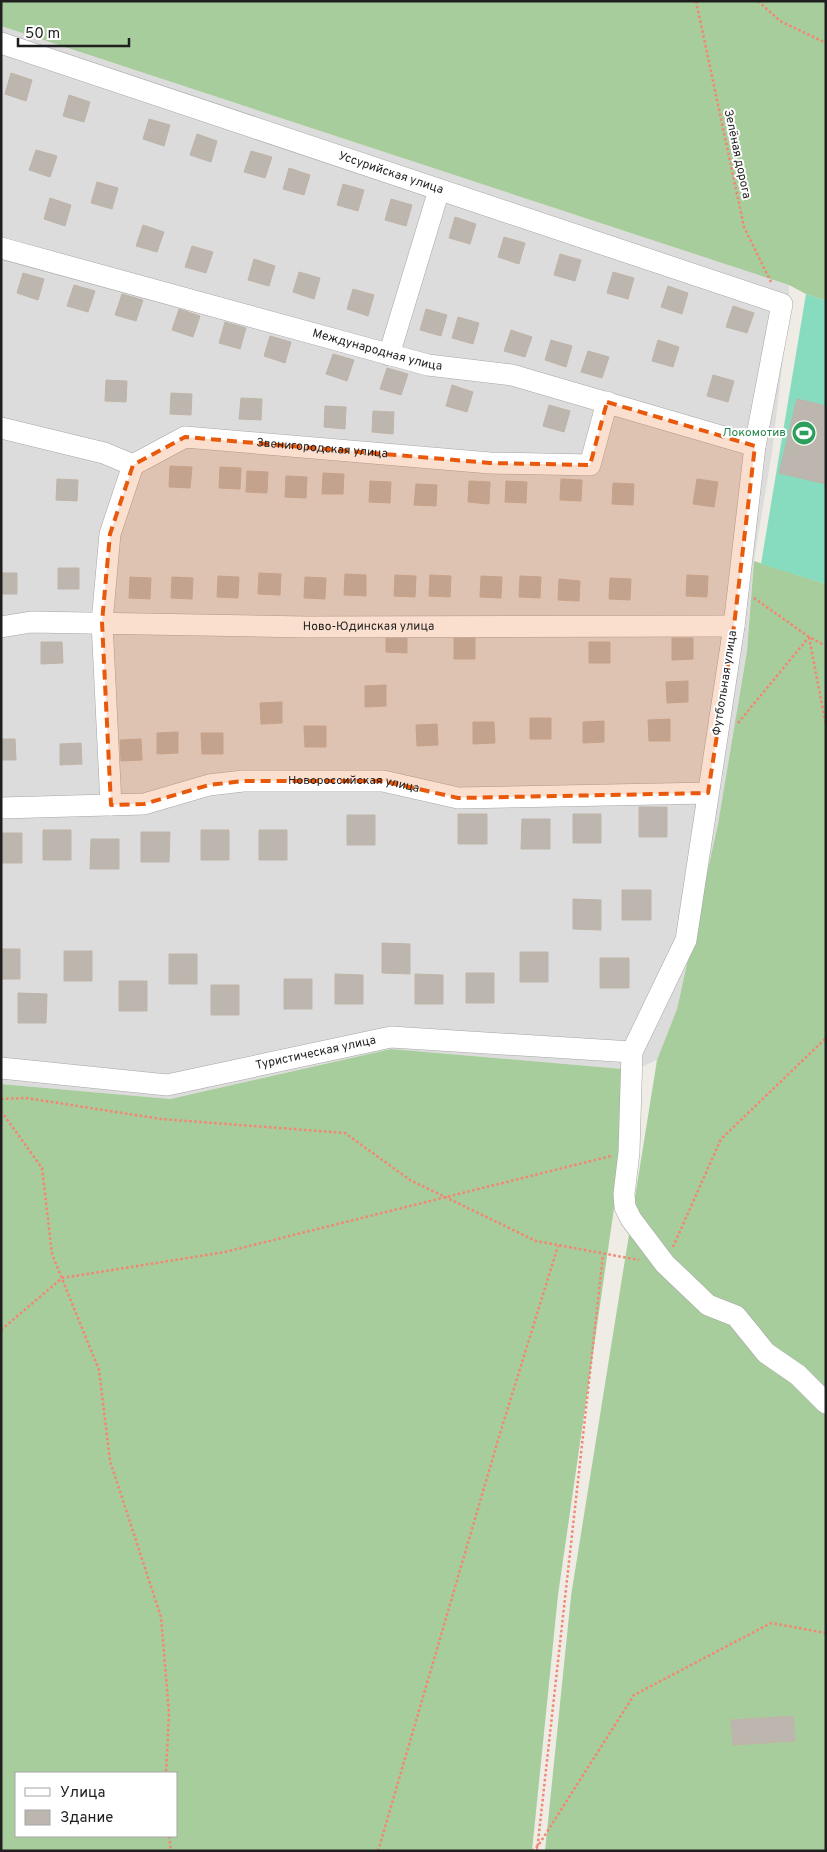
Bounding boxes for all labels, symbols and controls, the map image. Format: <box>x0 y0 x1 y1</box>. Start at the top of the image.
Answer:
scale bar <box>18 15 129 47</box>
text: 50 m <box>25 25 60 44</box>
street label: Зелёная дорога <box>720 108 754 200</box>
street label: Уссурийская улица <box>336 148 445 198</box>
street label: Международная улица <box>311 326 443 375</box>
sports icon: Локомотив <box>791 420 817 446</box>
place label: Локомотив <box>722 425 786 441</box>
street label: Звенигородская улица <box>256 435 389 462</box>
street label: Ново-Юдинская улица <box>303 619 434 635</box>
street label: Футбольная улица <box>709 629 741 737</box>
street label: Новороссийская улица <box>288 773 421 797</box>
street label: Туристическая улица <box>254 1032 377 1074</box>
legend <box>15 1772 178 1837</box>
text: Улица <box>60 1784 105 1803</box>
text: Здание <box>60 1809 113 1828</box>

